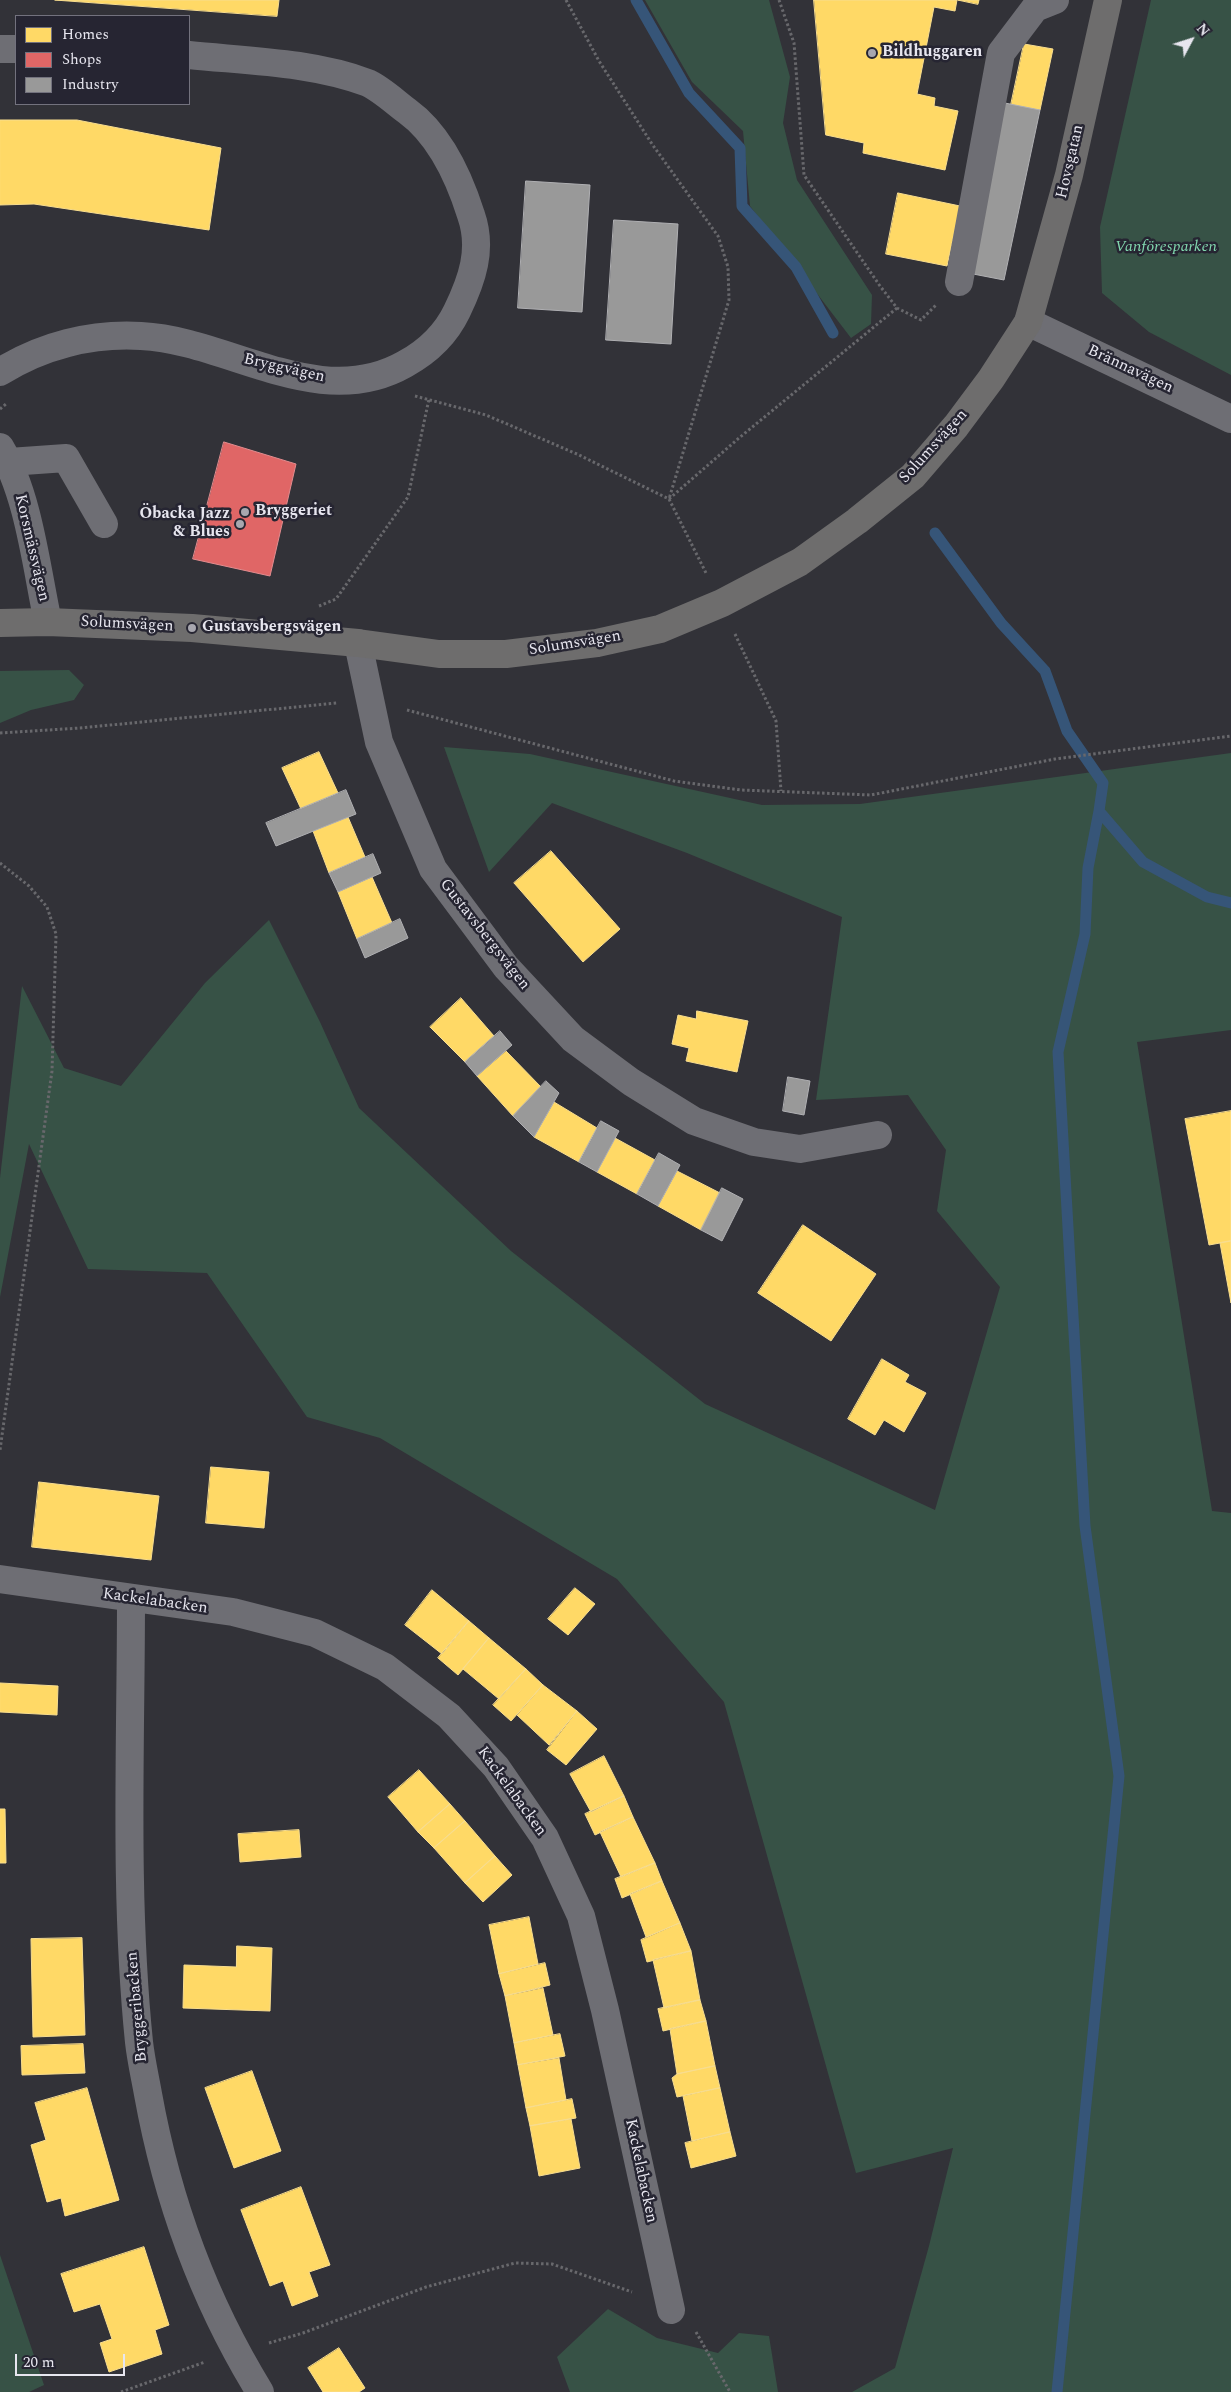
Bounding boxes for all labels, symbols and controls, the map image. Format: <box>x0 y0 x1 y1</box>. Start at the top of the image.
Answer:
legend <box>15 15 190 105</box>
north arrow <box>1166 15 1216 65</box>
text: N <box>1191 19 1215 41</box>
text: Homes <box>62 23 109 46</box>
place label: Bildhuggaren <box>882 43 982 63</box>
marker: Bildhuggaren <box>866 47 878 59</box>
text: Shops <box>62 48 102 71</box>
text: Industry <box>62 73 118 96</box>
street label: Hovsgatan <box>1053 123 1089 201</box>
park label: Vanföresparken <box>1115 238 1217 258</box>
street label: Brännavägen <box>1084 342 1176 398</box>
street label: Bryggvägen <box>242 350 326 388</box>
street label: Solumsvägen <box>896 406 972 488</box>
street label: Korsmässvägen <box>9 493 53 603</box>
place label: Bryggeriet <box>255 502 332 522</box>
place label: Öbacka Jazz & Blues <box>139 505 230 543</box>
marker: Bryggeriet <box>239 506 251 518</box>
marker: Öbacka Jazz & Blues <box>234 518 246 530</box>
street label: Solumsvägen <box>80 613 174 637</box>
place label: Gustavsbergsvägen <box>202 618 341 638</box>
marker: Gustavsbergsvägen <box>186 622 198 634</box>
street label: Solumsvägen <box>528 627 622 661</box>
street label: Gustavsbergsvägen <box>435 876 533 994</box>
street label: Kackelabacken <box>101 1585 209 1619</box>
street label: Kackelabacken <box>472 1744 550 1840</box>
street label: Bryggeribacken <box>124 1951 152 2063</box>
street label: Kackelabacken <box>620 2117 660 2225</box>
scale bar <box>18 2344 128 2376</box>
text: 20 m <box>23 2351 55 2374</box>

